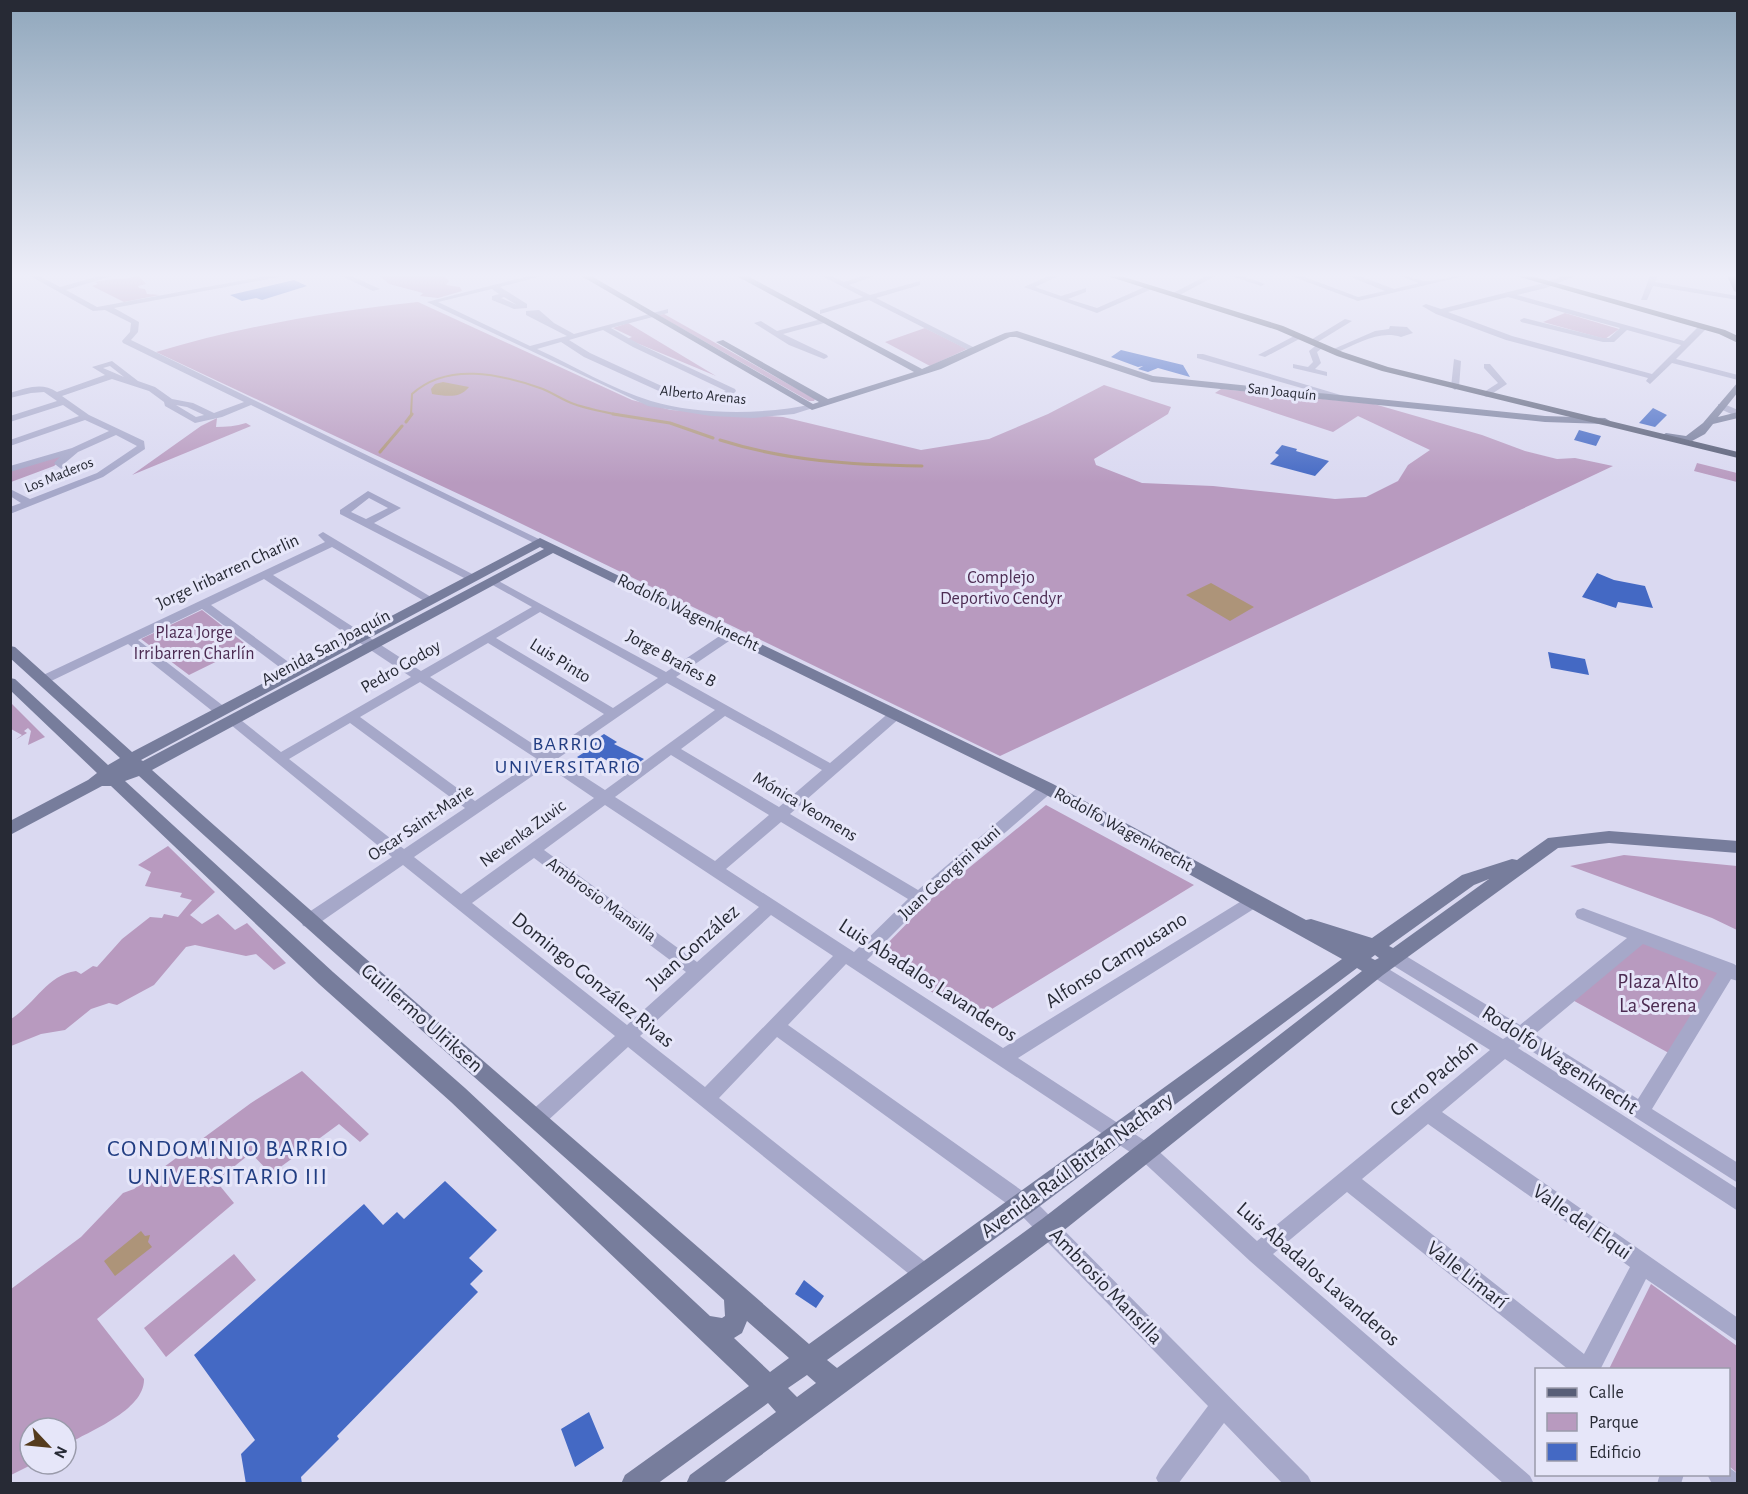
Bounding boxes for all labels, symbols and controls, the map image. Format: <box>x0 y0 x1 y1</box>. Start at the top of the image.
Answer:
street label: San Joaquín <box>1247 381 1317 403</box>
street label: Alberto Arenas <box>659 383 747 407</box>
street label: Los Maderos <box>23 454 95 496</box>
street label: Jorge Iribarren Charlin <box>154 531 302 613</box>
park label: Complejo Deportivo Cendyr <box>940 569 1062 608</box>
street label: Rodolfo Wagenknecht <box>614 571 762 655</box>
street label: Avenida San Joaquín <box>259 607 393 689</box>
park label: Plaza Jorge Irribarren Charlín <box>134 624 254 663</box>
street label: Jorge Brañes B <box>623 627 719 691</box>
street label: Luis Pinto <box>526 635 594 687</box>
street label: Pedro Godoy <box>358 637 444 697</box>
district label: BARRIO UNIVERSITARIO <box>495 734 641 777</box>
street label: Mónica Yeomens <box>750 769 860 845</box>
street label: Oscar Saint-Marie <box>365 781 477 865</box>
street label: Rodolfo Wagenknecht <box>1051 784 1196 876</box>
street label: Nevenka Zuvic <box>477 797 569 871</box>
street label: Juan Georgini Runi <box>896 823 1004 923</box>
street label: Ambrosio Mansilla <box>543 854 659 946</box>
street label: Juan González <box>643 900 743 994</box>
street label: Domingo González Rivas <box>508 908 678 1052</box>
street label: Alfonso Campusano <box>1041 908 1191 1012</box>
street label: Luis Abadalos Lavanderos <box>835 915 1021 1045</box>
street label: Guillermo Ulriksen <box>357 960 487 1076</box>
park label: Plaza Alto La Serena <box>1617 971 1699 1016</box>
street label: Rodolfo Wagenknecht <box>1478 1002 1642 1118</box>
street label: Cerro Pachón <box>1386 1035 1482 1121</box>
street label: Avenida Raúl Bitrán Nachary <box>977 1088 1177 1242</box>
district label: CONDOMINIO BARRIO UNIVERSITARIO III <box>107 1137 349 1189</box>
street label: Valle del Elqui <box>1529 1180 1635 1264</box>
street label: Luis Abadalos Lavanderos <box>1233 1198 1403 1350</box>
street label: Ambrosio Mansilla <box>1045 1224 1167 1348</box>
street label: Valle Limarí <box>1423 1237 1512 1313</box>
legend <box>1535 1368 1730 1476</box>
text: Calle <box>1589 1384 1624 1402</box>
text: Parque <box>1589 1414 1638 1432</box>
north arrow <box>18 1416 78 1476</box>
text: N <box>51 1444 70 1461</box>
text: Edificio <box>1589 1444 1641 1462</box>

